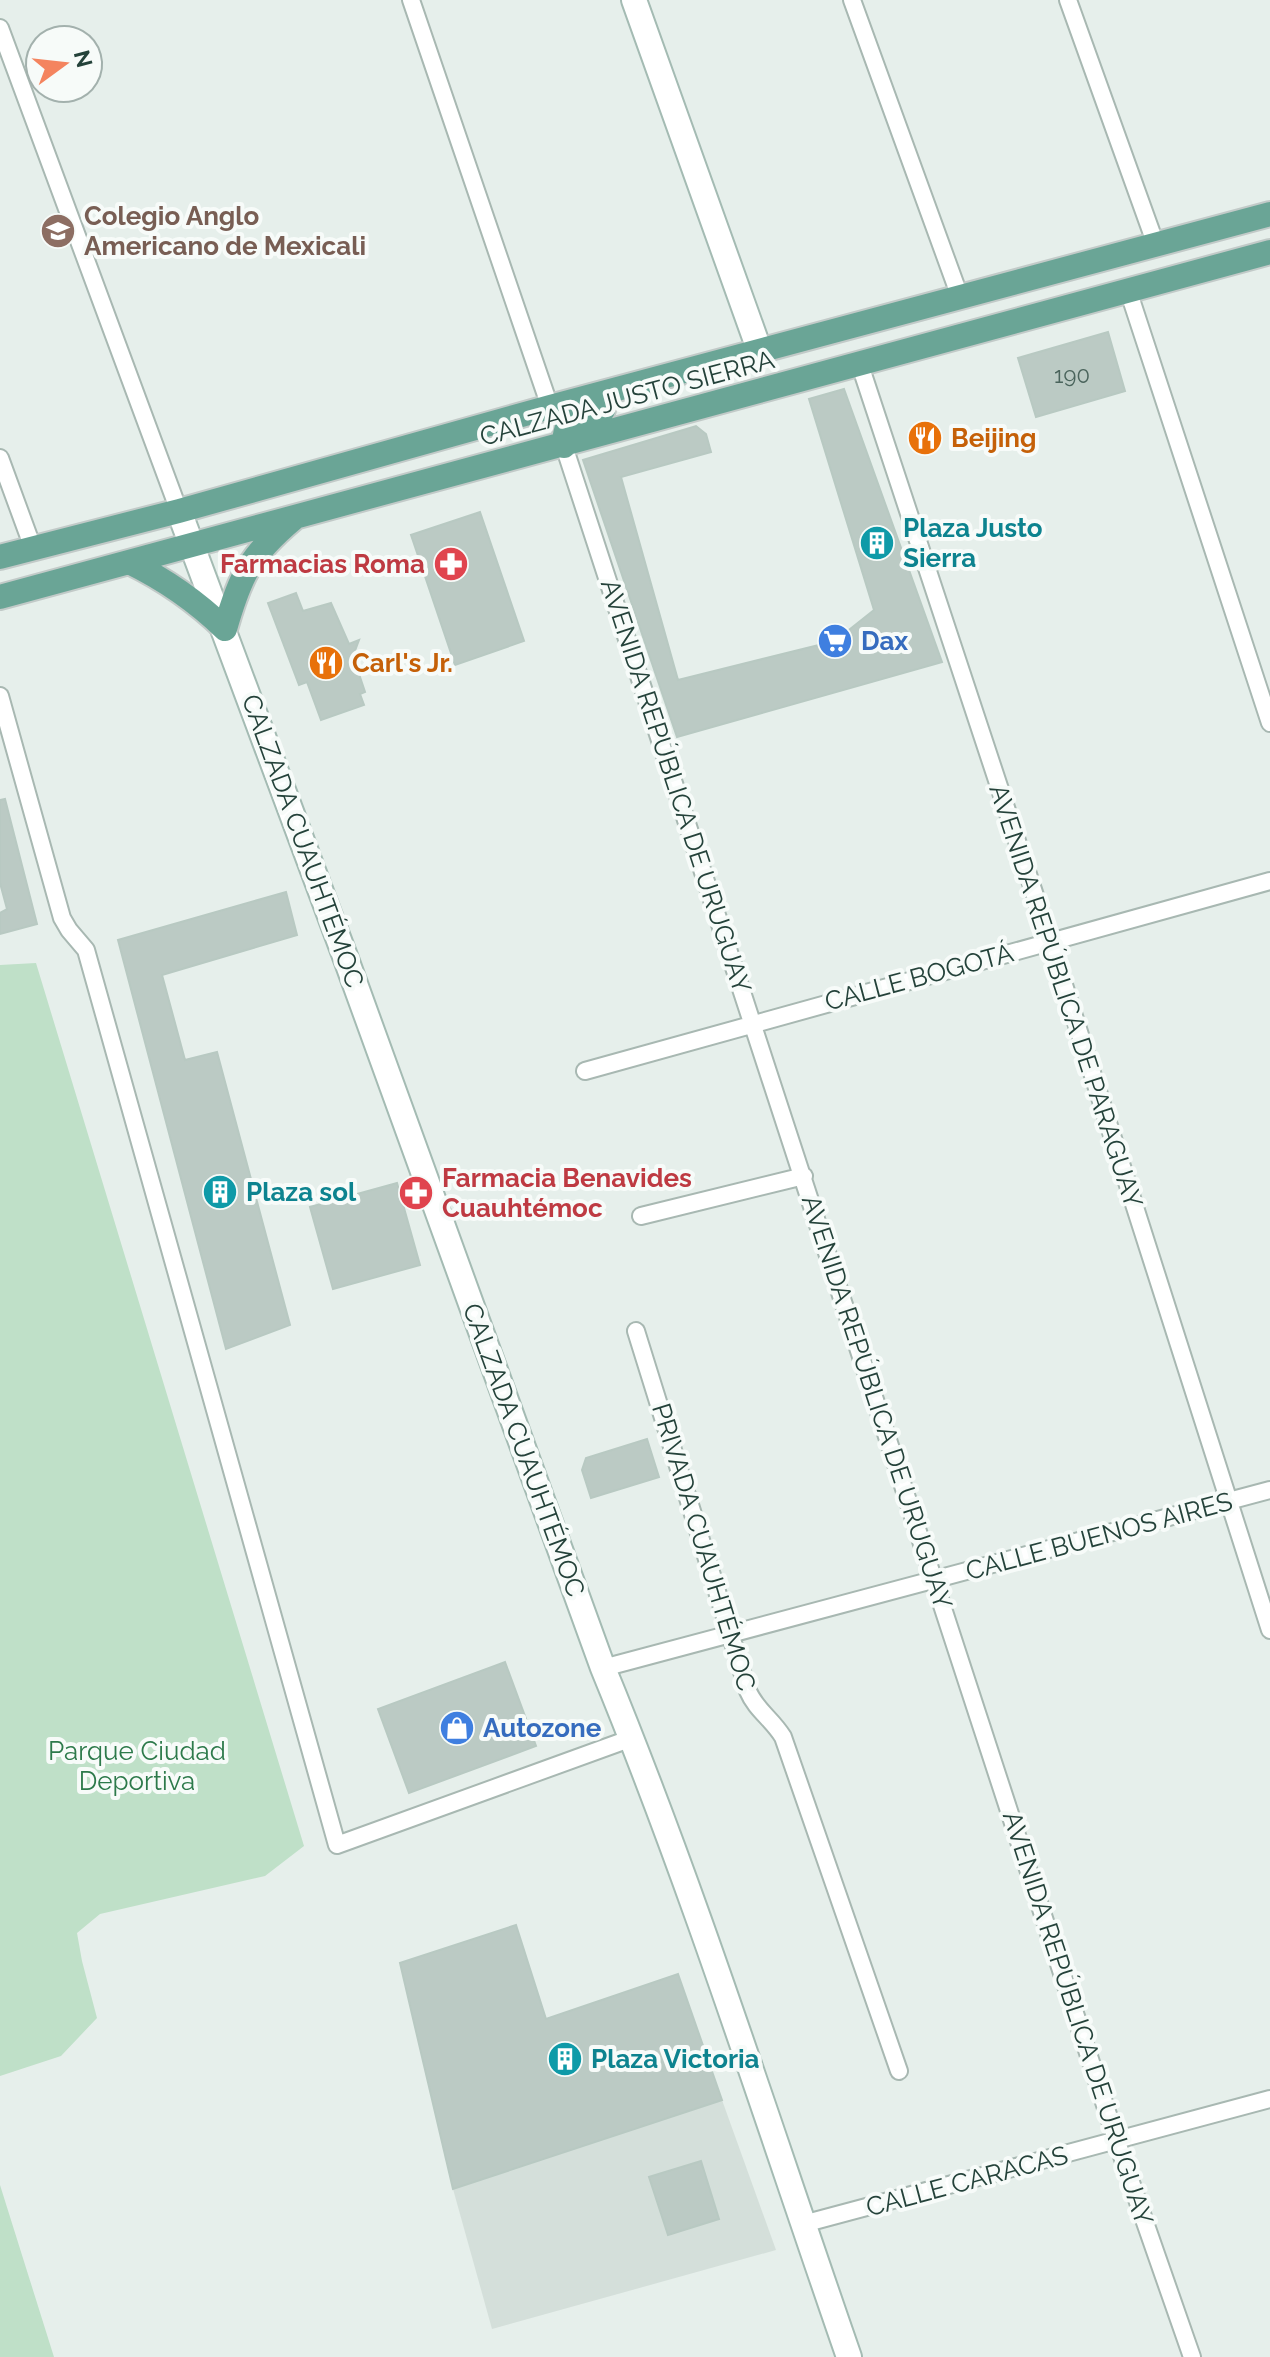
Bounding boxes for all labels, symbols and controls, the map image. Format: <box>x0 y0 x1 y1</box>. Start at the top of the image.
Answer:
north arrow <box>24 24 104 104</box>
text: N <box>69 47 98 70</box>
place label: Colegio Anglo Americano de Mexicali <box>84 201 366 261</box>
school or university icon: Colegio Anglo Americano de Mexicali <box>39 212 77 250</box>
street label: CALZADA JUSTO SIERRA <box>476 344 778 452</box>
house number: 190 <box>1054 362 1090 388</box>
restaurant icon: Beijing <box>906 419 944 457</box>
place label: Beijing <box>951 423 1037 453</box>
place label: Plaza Justo Sierra <box>903 513 1043 573</box>
building icon: Plaza Justo Sierra <box>858 524 896 562</box>
pharmacy icon: Farmacias Roma <box>432 545 470 583</box>
place label: Farmacias Roma <box>220 549 425 579</box>
street label: AVENIDA REPÚBLICA DE URUGUAY <box>595 575 758 997</box>
supermarket icon: Dax <box>816 622 854 660</box>
place label: Dax <box>861 626 908 656</box>
restaurant icon: Carl's Jr. <box>307 644 345 682</box>
place label: Carl's Jr. <box>352 648 453 678</box>
street label: CALZADA CUAUHTÉMOC <box>236 690 370 992</box>
street label: AVENIDA REPÚBLICA DE PARAGUAY <box>983 780 1150 1211</box>
street label: CALLE BOGOTÁ <box>821 937 1017 1017</box>
place label: Farmacia Benavides Cuauhtémoc <box>442 1163 692 1223</box>
building icon: Plaza sol <box>201 1173 239 1211</box>
pharmacy icon: Farmacia Benavides Cuauhtémoc <box>397 1174 435 1212</box>
place label: Plaza sol <box>246 1177 357 1207</box>
street label: AVENIDA REPÚBLICA DE URUGUAY <box>796 1191 959 1613</box>
street label: CALZADA CUAUHTÉMOC <box>457 1299 591 1601</box>
street label: PRIVADA CUAUHTÉMOC <box>646 1400 762 1694</box>
street label: CALLE BUENOS AIRES <box>963 1486 1235 1586</box>
shop icon: Autozone <box>438 1709 476 1747</box>
place label: Autozone <box>483 1713 602 1743</box>
park label: Parque Ciudad Deportiva <box>48 1736 226 1796</box>
street label: AVENIDA REPÚBLICA DE URUGUAY <box>997 1807 1160 2229</box>
building icon: Plaza Victoria <box>546 2040 584 2078</box>
place label: Plaza Victoria <box>591 2044 760 2074</box>
street label: CALLE CARACAS <box>863 2140 1071 2222</box>

